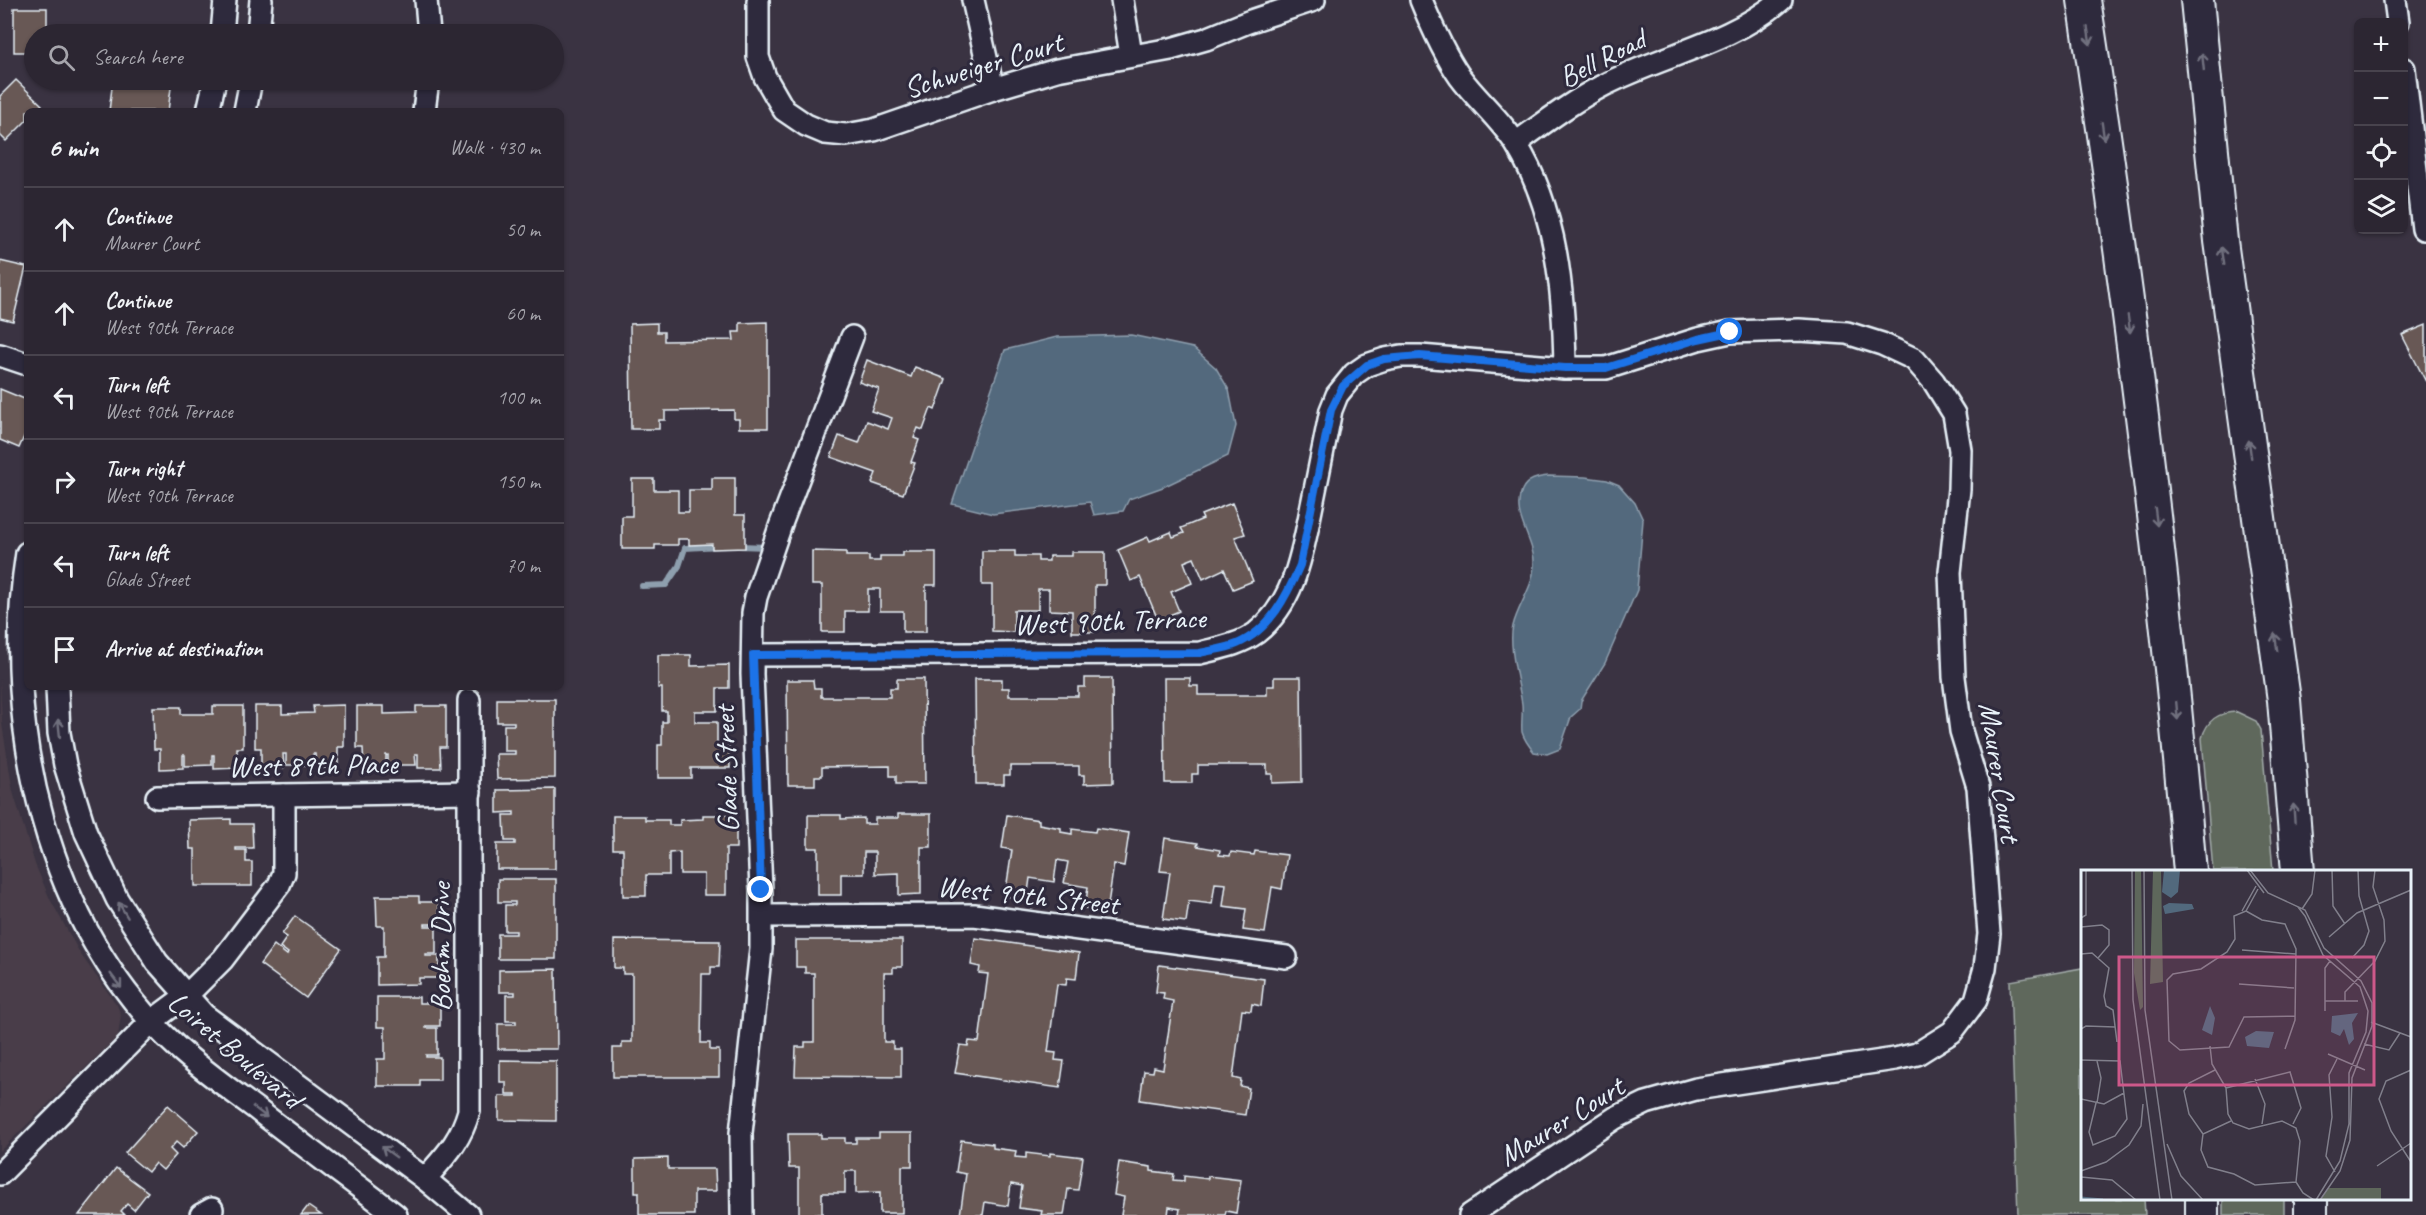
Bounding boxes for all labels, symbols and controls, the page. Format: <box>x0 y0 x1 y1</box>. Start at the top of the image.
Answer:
street label: Bell Road <box>1552 18 1656 96</box>
map controls <box>2354 18 2408 234</box>
button: + <box>2354 18 2408 72</box>
street label: Schweiger Court <box>899 22 1070 107</box>
search box <box>24 24 564 90</box>
one-way arrow <box>2084 26 2095 46</box>
icon: search <box>45 41 78 74</box>
text: Search here <box>93 43 183 71</box>
one-way arrow <box>2197 53 2208 73</box>
button: − <box>2354 72 2408 126</box>
one-way arrow <box>2097 120 2108 140</box>
button: locate <box>2354 126 2408 180</box>
text: 6 min <box>48 131 98 164</box>
text: Walk · 430 m <box>450 135 540 160</box>
button: layers <box>2354 180 2408 234</box>
text: Continue <box>105 203 171 231</box>
icon: ahead <box>48 213 81 246</box>
text: 50 m <box>506 217 540 242</box>
text: Maurer Court <box>105 231 199 256</box>
one-way arrow <box>2218 247 2229 266</box>
text: Continue <box>105 287 171 315</box>
icon: ahead <box>48 297 81 330</box>
text: 60 m <box>506 301 540 326</box>
one-way arrow <box>2124 314 2135 333</box>
text: West 90th Terrace <box>105 315 233 340</box>
route start <box>1716 318 1742 344</box>
text: Turn left <box>105 371 169 399</box>
icon: left <box>48 381 81 414</box>
text: 100 m <box>497 385 540 410</box>
text: West 90th Terrace <box>105 399 233 424</box>
one-way arrow <box>2244 440 2255 460</box>
text: Turn right <box>105 455 182 483</box>
icon: right <box>48 465 81 498</box>
text: 150 m <box>497 469 540 494</box>
text: West 90th Terrace <box>105 483 233 508</box>
one-way arrow <box>2150 507 2161 527</box>
text: Turn left <box>105 539 169 567</box>
icon: left <box>48 549 81 582</box>
text: 70 m <box>506 553 540 578</box>
text: Glade Street <box>105 567 189 592</box>
street label: West 90th Terrace <box>1014 599 1209 643</box>
icon: arrive <box>48 633 81 666</box>
one-way arrow <box>2271 633 2282 653</box>
text: Arrive at destination <box>105 635 262 663</box>
street label: Maurer Court <box>1970 699 2030 848</box>
one-way arrow <box>2172 701 2183 720</box>
street label: Glade Street <box>705 702 747 833</box>
one-way arrow <box>53 718 64 738</box>
street label: West 89th Place <box>228 744 400 785</box>
one-way arrow <box>2288 804 2299 824</box>
street label: West 90th Street <box>936 867 1123 924</box>
inset map <box>2081 870 2411 1200</box>
route end <box>747 876 773 902</box>
street label: Boehm Drive <box>421 880 459 1011</box>
one-way arrow <box>117 902 129 919</box>
one-way arrow <box>110 973 123 989</box>
street label: Loiret Boulevard <box>160 983 313 1120</box>
street label: Maurer Court <box>1491 1066 1633 1174</box>
one-way arrow <box>251 1106 267 1118</box>
one-way arrow <box>382 1146 398 1159</box>

